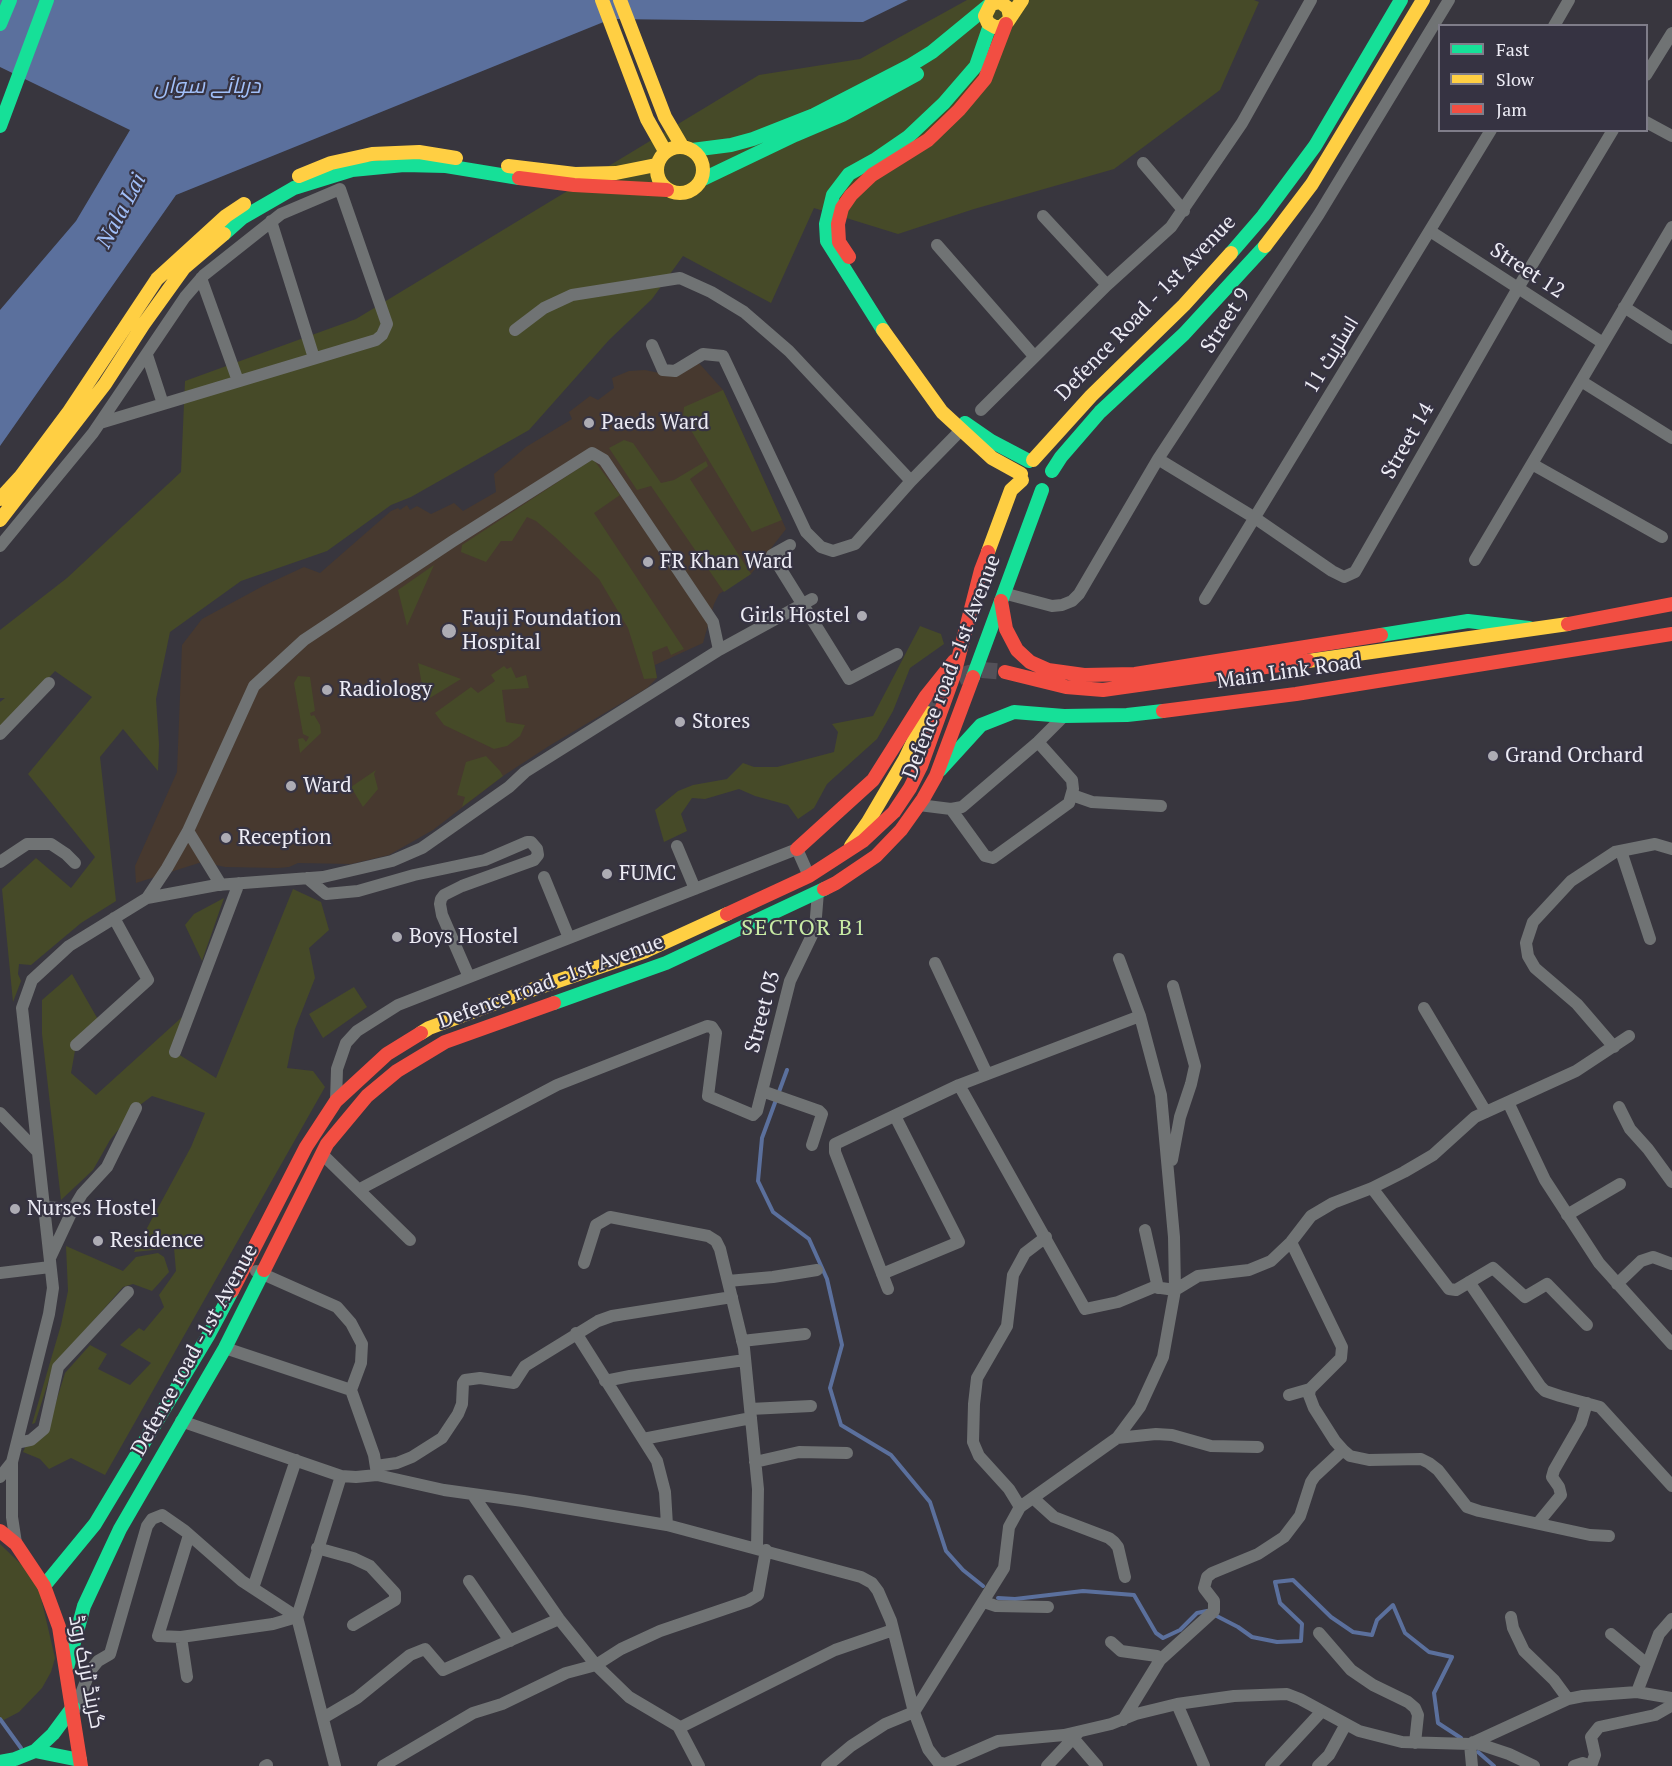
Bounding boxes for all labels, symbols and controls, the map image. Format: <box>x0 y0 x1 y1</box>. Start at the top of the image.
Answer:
legend <box>1438 24 1648 132</box>
text: Fast <box>1496 37 1529 61</box>
text: Slow <box>1496 67 1534 91</box>
water label: دریائے سواں <box>153 74 261 100</box>
text: Jam <box>1496 97 1527 121</box>
water label: Nala Lai <box>91 169 153 253</box>
street label: Defence Road - 1st Avenue <box>1051 210 1241 406</box>
street label: Street 12 <box>1485 238 1569 304</box>
street label: Street 9 <box>1196 284 1256 358</box>
street label: اسٹریٹ 11 <box>1299 312 1365 398</box>
street label: Street 14 <box>1376 399 1440 483</box>
place label: Paeds Ward <box>601 410 709 436</box>
marker: Paeds Ward <box>582 416 596 430</box>
place label: FR Khan Ward <box>660 549 793 575</box>
street label: Defence road -1st Avenue <box>898 551 1006 783</box>
marker: FR Khan Ward <box>641 555 655 569</box>
place label: Girls Hostel <box>740 603 850 629</box>
place label: Fauji Foundation Hospital <box>462 606 622 656</box>
marker: Girls Hostel <box>855 609 869 623</box>
marker: Fauji Foundation Hospital <box>440 622 458 640</box>
street label: Main Link Road <box>1215 649 1363 695</box>
place label: Radiology <box>339 677 432 703</box>
marker: Radiology <box>320 683 334 697</box>
place label: Stores <box>692 709 750 735</box>
marker: Stores <box>673 715 687 729</box>
place label: Grand Orchard <box>1505 743 1643 769</box>
marker: Grand Orchard <box>1486 749 1500 763</box>
place label: Ward <box>303 773 352 799</box>
marker: Ward <box>284 779 298 793</box>
place label: Reception <box>238 825 331 851</box>
marker: Reception <box>219 831 233 845</box>
place label: FUMC <box>619 861 676 887</box>
marker: FUMC <box>600 867 614 881</box>
district label: SECTOR B1 <box>741 916 867 942</box>
place label: Boys Hostel <box>409 924 519 950</box>
street label: Defence road -1st Avenue <box>435 929 667 1035</box>
marker: Boys Hostel <box>390 930 404 944</box>
street label: Street 03 <box>740 968 786 1056</box>
place label: Nurses Hostel <box>27 1196 157 1222</box>
marker: Nurses Hostel <box>8 1202 22 1216</box>
place label: Residence <box>110 1228 204 1254</box>
marker: Residence <box>91 1234 105 1248</box>
street label: Defence road -1st Avenue <box>126 1240 264 1460</box>
street label: گرینڈ ٹرنک روڈ <box>63 1613 109 1731</box>

